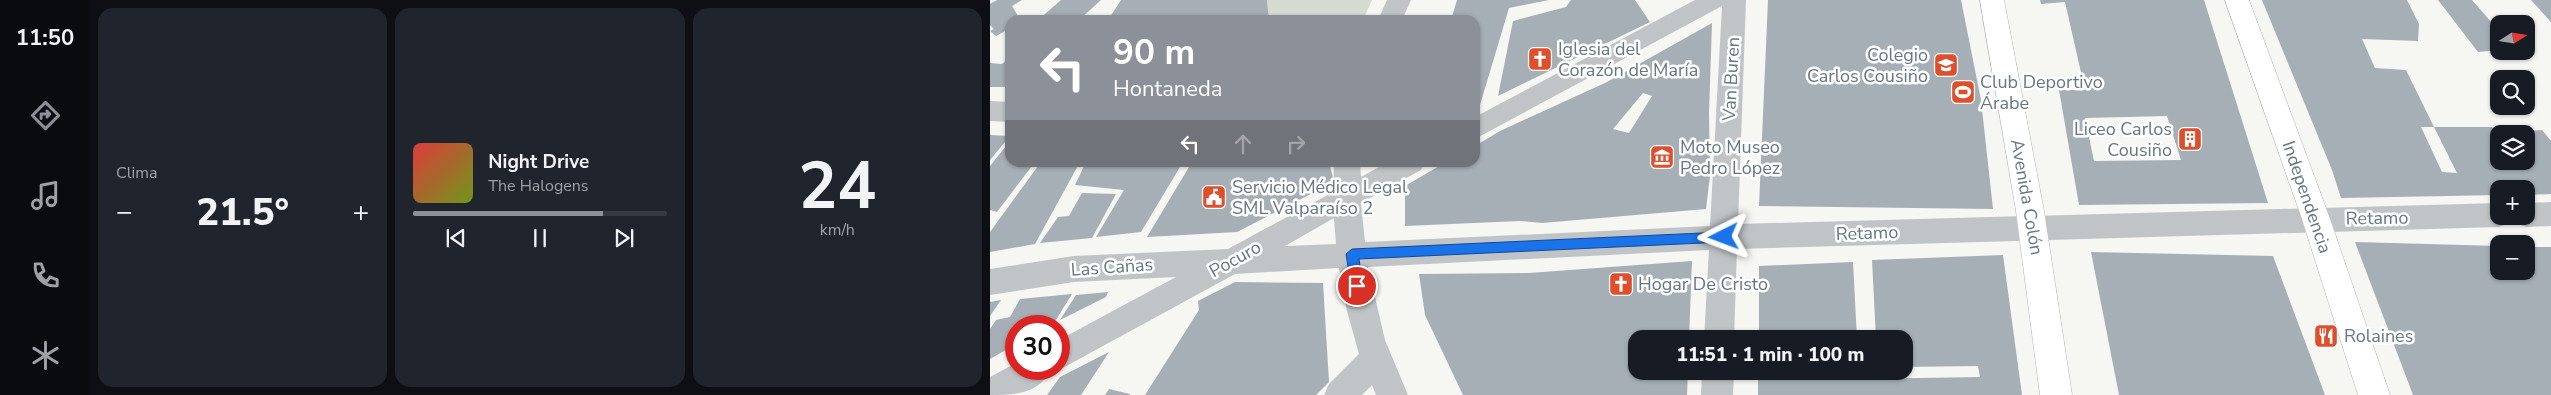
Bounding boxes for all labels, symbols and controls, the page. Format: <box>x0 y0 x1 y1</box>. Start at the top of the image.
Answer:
north arrow <box>2490 15 2535 60</box>
map controls <box>2490 15 2535 280</box>
text: 11:50 <box>16 23 74 53</box>
text: 90 m <box>1113 29 1195 76</box>
icon: left <box>1030 35 1095 100</box>
street label: Van Buren <box>1717 36 1745 123</box>
place label: Iglesia del Corazón de María <box>1558 37 1698 82</box>
place label: Colegio Carlos Cousiño <box>1807 43 1928 88</box>
church icon: Iglesia del Corazón de María <box>1527 46 1553 72</box>
school or university icon: Colegio Carlos Cousiño <box>1933 52 1959 78</box>
place label: Club Deportivo Árabe <box>1980 70 2103 115</box>
button: search <box>2490 70 2535 115</box>
text: Hontaneda <box>1113 74 1223 104</box>
sports icon: Club Deportivo Árabe <box>1950 79 1976 105</box>
icon: directions <box>28 98 63 133</box>
place label: Liceo Carlos Cousiño <box>2074 117 2172 162</box>
button: layers <box>2490 125 2535 170</box>
building icon: Liceo Carlos Cousiño <box>2177 126 2203 152</box>
icon: left <box>1176 130 1204 158</box>
icon: ahead <box>1229 130 1257 158</box>
icon: right <box>1282 130 1310 158</box>
place label: Moto Museo Pedro López <box>1680 135 1780 180</box>
street label: Avenida Colón <box>2005 137 2049 257</box>
street label: Independencia <box>2277 138 2337 256</box>
text: 24 <box>798 142 876 231</box>
museum icon: Moto Museo Pedro López <box>1649 144 1675 170</box>
text: Night Drive <box>488 149 589 175</box>
text: Clima <box>116 162 157 184</box>
text: The Halogens <box>488 175 589 197</box>
place label: Servicio Médico Legal SML Valparaíso 2 <box>1232 175 1408 220</box>
icon: music <box>28 178 63 213</box>
button: + <box>2490 180 2535 225</box>
public building icon: Servicio Médico Legal SML Valparaíso 2 <box>1201 184 1227 210</box>
text: 21.5° <box>196 187 289 238</box>
text: − <box>116 193 133 231</box>
text: + <box>353 193 369 231</box>
street label: Retamo <box>2345 205 2409 231</box>
position arrow <box>1697 210 1749 262</box>
text: km/h <box>820 219 855 241</box>
street label: Retamo <box>1835 220 1899 246</box>
icon: previous <box>442 224 470 252</box>
icon: pause <box>526 224 554 252</box>
icon: next <box>610 224 638 252</box>
street label: Pocuro <box>1205 235 1265 283</box>
button: − <box>2490 235 2535 280</box>
street label: Las Cañas <box>1070 252 1154 282</box>
icon: phone <box>28 258 63 293</box>
pin <box>1336 265 1378 307</box>
church icon: Hogar De Cristo <box>1608 271 1634 297</box>
icon: arrive <box>1343 272 1371 300</box>
place label: Hogar De Cristo <box>1638 272 1768 296</box>
speed limit sign: 30 <box>1005 315 1070 380</box>
restaurant icon: Rolaines <box>2313 323 2339 349</box>
place label: Rolaines <box>2344 324 2413 348</box>
icon: climate <box>28 338 63 373</box>
text: 11:51 · 1 min · 100 m <box>1677 342 1864 368</box>

